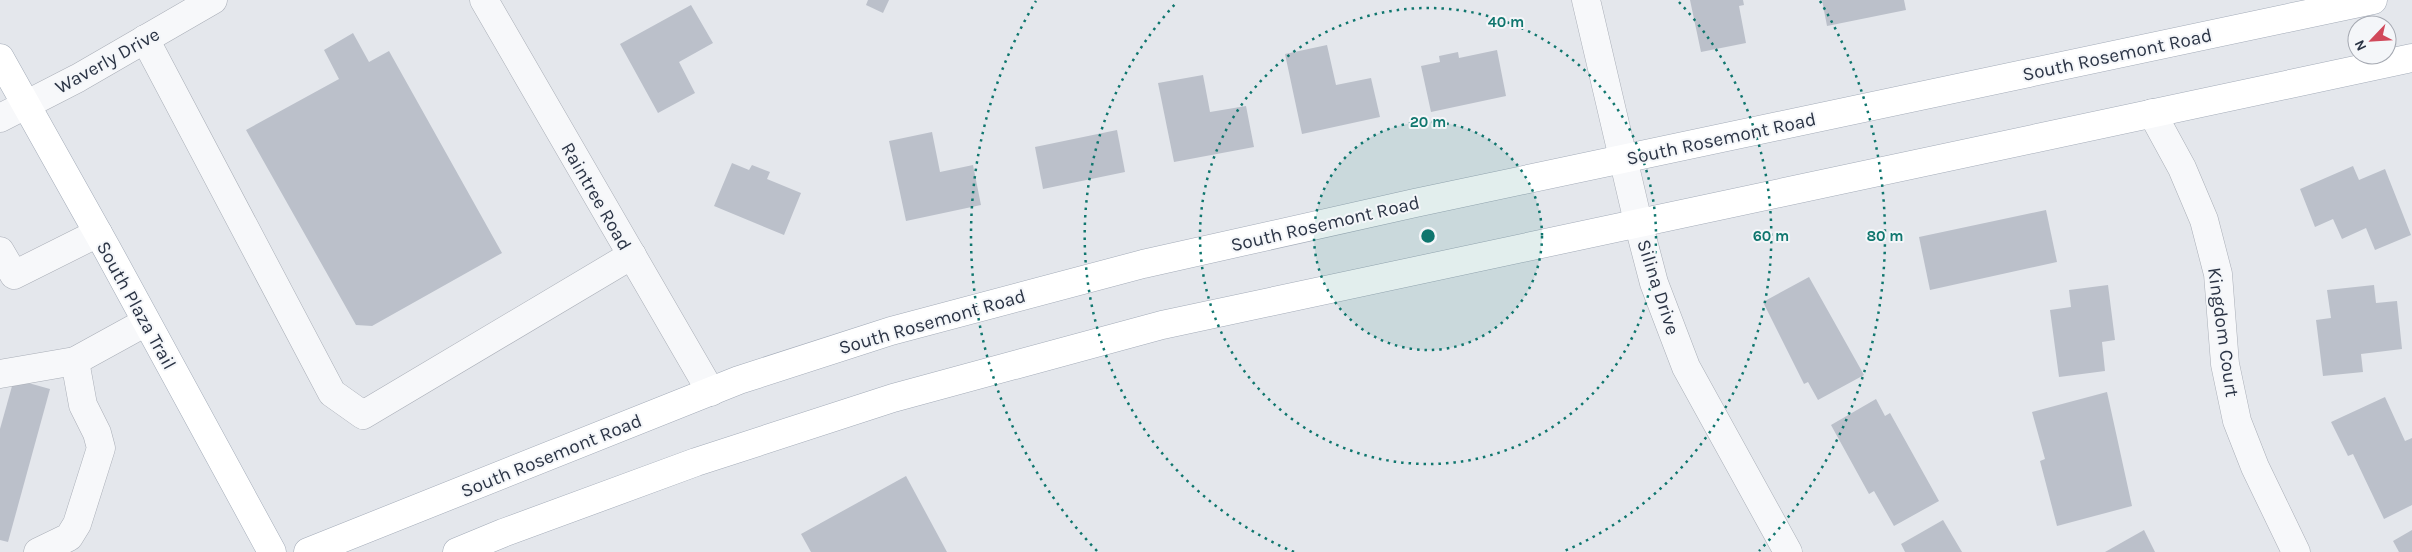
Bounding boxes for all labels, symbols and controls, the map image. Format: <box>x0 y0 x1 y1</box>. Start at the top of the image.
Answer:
text: 40 m <box>1488 13 1524 31</box>
north arrow <box>2347 15 2397 65</box>
street label: Waverly Drive <box>51 23 164 99</box>
street label: South Rosemont Road <box>2020 24 2214 86</box>
text: N <box>2351 37 2370 53</box>
street label: South Rosemont Road <box>1624 108 1818 170</box>
text: 20 m <box>1410 113 1446 131</box>
street label: Raintree Road <box>556 139 636 254</box>
street label: South Rosemont Road <box>1229 192 1422 256</box>
centre of rings <box>1419 227 1437 245</box>
text: 60 m <box>1753 227 1789 245</box>
text: 80 m <box>1866 227 1904 245</box>
street label: Silina Drive <box>1632 237 1684 338</box>
street label: South Plaza Trail <box>92 238 180 373</box>
street label: Kingdom Court <box>2203 266 2243 398</box>
street label: South Rosemont Road <box>836 285 1028 359</box>
street label: South Rosemont Road <box>458 410 645 502</box>

